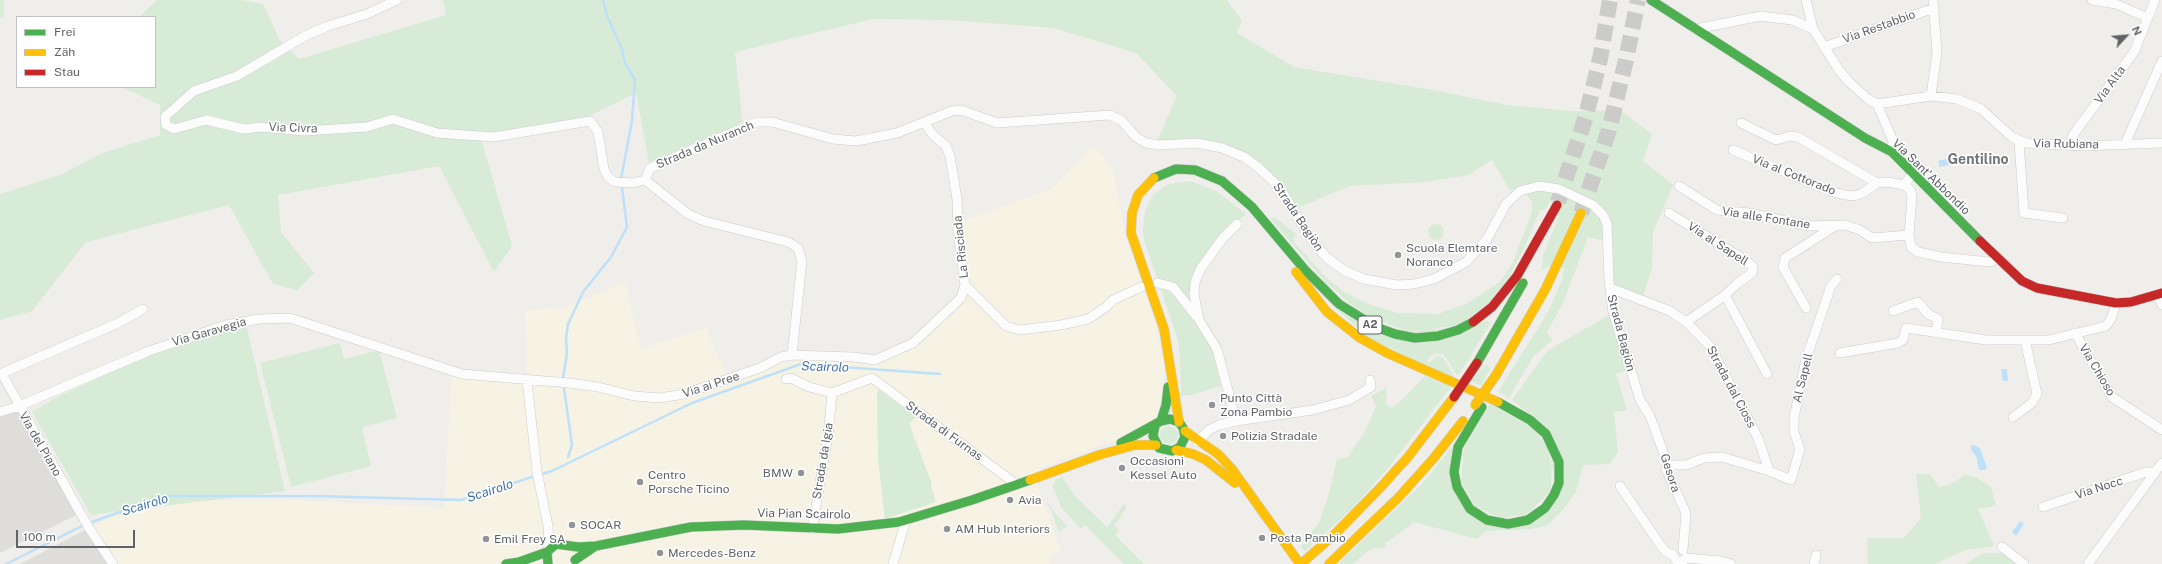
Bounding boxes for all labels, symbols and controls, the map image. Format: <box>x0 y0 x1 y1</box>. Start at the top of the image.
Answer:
street label: Via Restabbio <box>1841 7 1917 47</box>
legend <box>16 16 156 88</box>
north arrow <box>2106 16 2146 56</box>
text: N <box>2130 24 2144 37</box>
text: Frei <box>54 25 76 39</box>
text: Zäh <box>54 45 75 59</box>
street label: Via Alta <box>2091 63 2129 107</box>
text: Stau <box>54 65 80 79</box>
street label: Strada da Nuranch <box>654 118 756 172</box>
street label: Via Civra <box>268 120 318 136</box>
street label: Via Sant'Abbondio <box>1889 136 1973 218</box>
street label: Via Rubiana <box>2033 136 2099 152</box>
street label: Via al Cottorado <box>1750 152 1838 198</box>
district label: Gentilino <box>1947 152 2009 168</box>
street label: Strada Bagiòn <box>1270 180 1326 254</box>
street label: Via alle Fontane <box>1721 204 1811 232</box>
street label: La Risciada <box>951 215 971 279</box>
street label: Via al Sapell <box>1685 219 1751 269</box>
place label: Scuola Elemtare Noranco <box>1406 241 1498 269</box>
marker: Scuola Elemtare Noranco <box>1393 250 1403 260</box>
street label: Strada Bagiòn <box>1604 293 1638 373</box>
street label: Via Garavegia <box>170 315 248 349</box>
road number: A2 <box>1358 316 1382 334</box>
street label: Via Chioso <box>2076 341 2118 399</box>
street label: Strada dal Cioss <box>1703 344 1759 430</box>
street label: Al Sapell <box>1790 352 1816 404</box>
water label: Scairolo <box>801 358 849 376</box>
street label: Via ai Pree <box>681 369 741 401</box>
place label: Punto Città Zona Pambio <box>1220 391 1292 419</box>
street label: Strada di Furnas <box>903 398 985 464</box>
marker: Punto Città Zona Pambio <box>1207 400 1217 410</box>
street label: Via del Piano <box>16 409 64 479</box>
street label: Strada da Igia <box>810 422 836 500</box>
place label: Polizia Stradale <box>1231 429 1318 443</box>
marker: Polizia Stradale <box>1218 431 1228 441</box>
street label: Gesora <box>1657 452 1683 494</box>
place label: Occasioni Kessel Auto <box>1130 454 1197 482</box>
marker: Occasioni Kessel Auto <box>1117 463 1127 473</box>
place label: BMW <box>763 466 793 480</box>
place label: Centro Porsche Ticino <box>648 468 729 496</box>
marker: BMW <box>796 468 806 478</box>
street label: Via Nocc <box>2073 474 2125 502</box>
water label: Scairolo <box>465 476 515 506</box>
marker: Centro Porsche Ticino <box>635 477 645 487</box>
water label: Scairolo <box>120 491 170 519</box>
place label: Avia <box>1018 493 1041 507</box>
marker: Avia <box>1005 495 1015 505</box>
street label: Via Pian Scairolo <box>757 506 851 522</box>
place label: SOCAR <box>580 518 621 532</box>
marker: SOCAR <box>567 520 577 530</box>
scale bar <box>18 522 137 548</box>
place label: AM Hub Interiors <box>955 522 1050 536</box>
marker: AM Hub Interiors <box>942 524 952 534</box>
text: 100 m <box>23 530 56 544</box>
place label: Posta Pambio <box>1270 531 1346 545</box>
place label: Emil Frey SA <box>494 532 565 546</box>
marker: Posta Pambio <box>1257 533 1267 543</box>
marker: Emil Frey SA <box>481 534 491 544</box>
place label: Mercedes-Benz <box>668 546 756 560</box>
marker: Mercedes-Benz <box>655 548 665 558</box>

